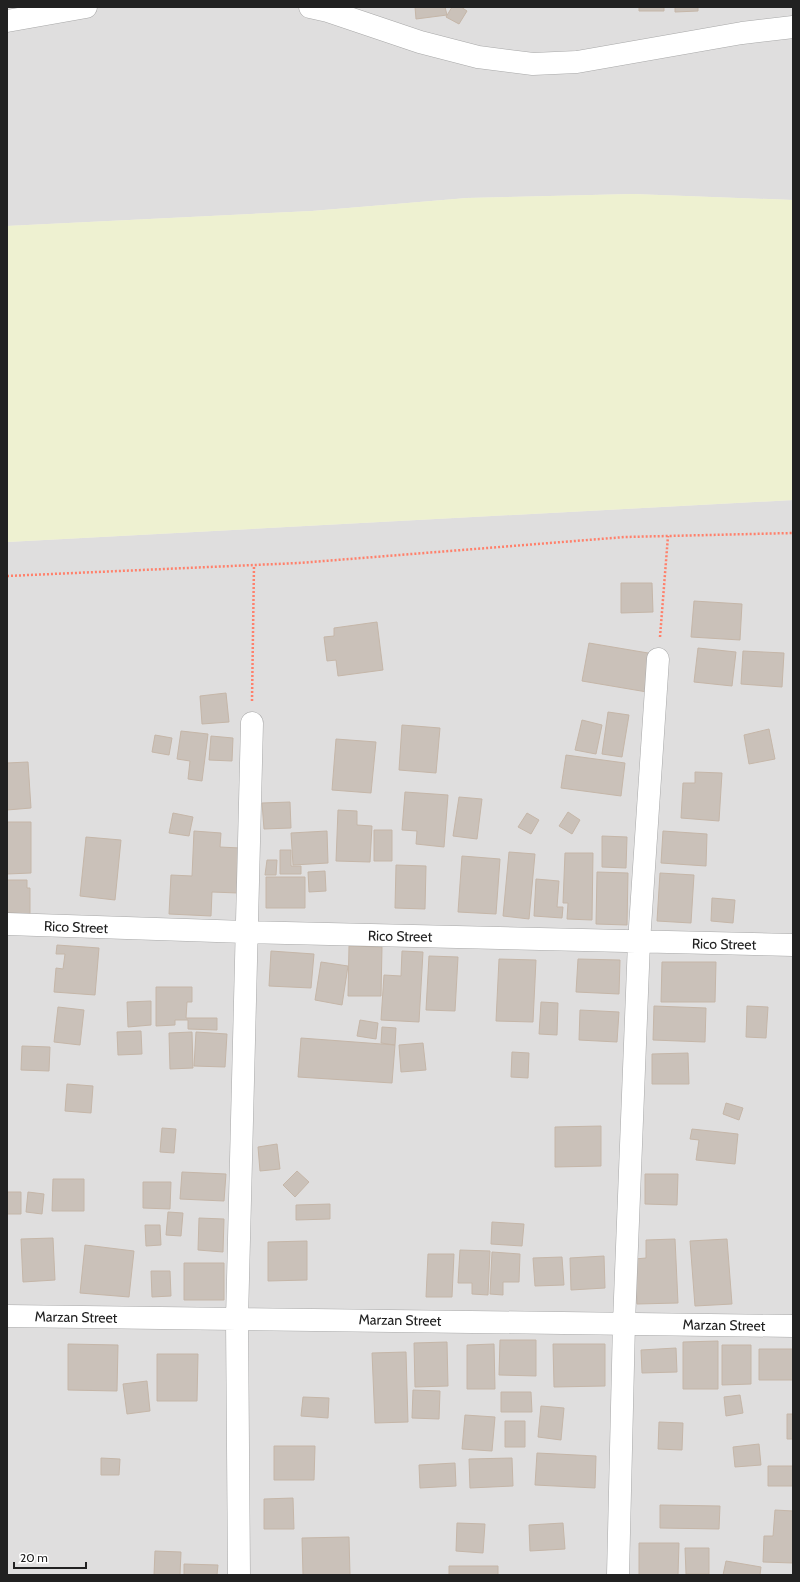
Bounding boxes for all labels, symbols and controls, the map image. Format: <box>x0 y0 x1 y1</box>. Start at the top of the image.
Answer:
street label: Rico Street <box>44 917 109 937</box>
street label: Rico Street <box>368 926 433 946</box>
street label: Rico Street <box>692 934 757 954</box>
street label: Marzan Street <box>34 1307 118 1327</box>
street label: Marzan Street <box>358 1310 442 1330</box>
street label: Marzan Street <box>682 1315 766 1335</box>
scale bar <box>14 1544 86 1570</box>
text: 20 m <box>20 1550 48 1565</box>

